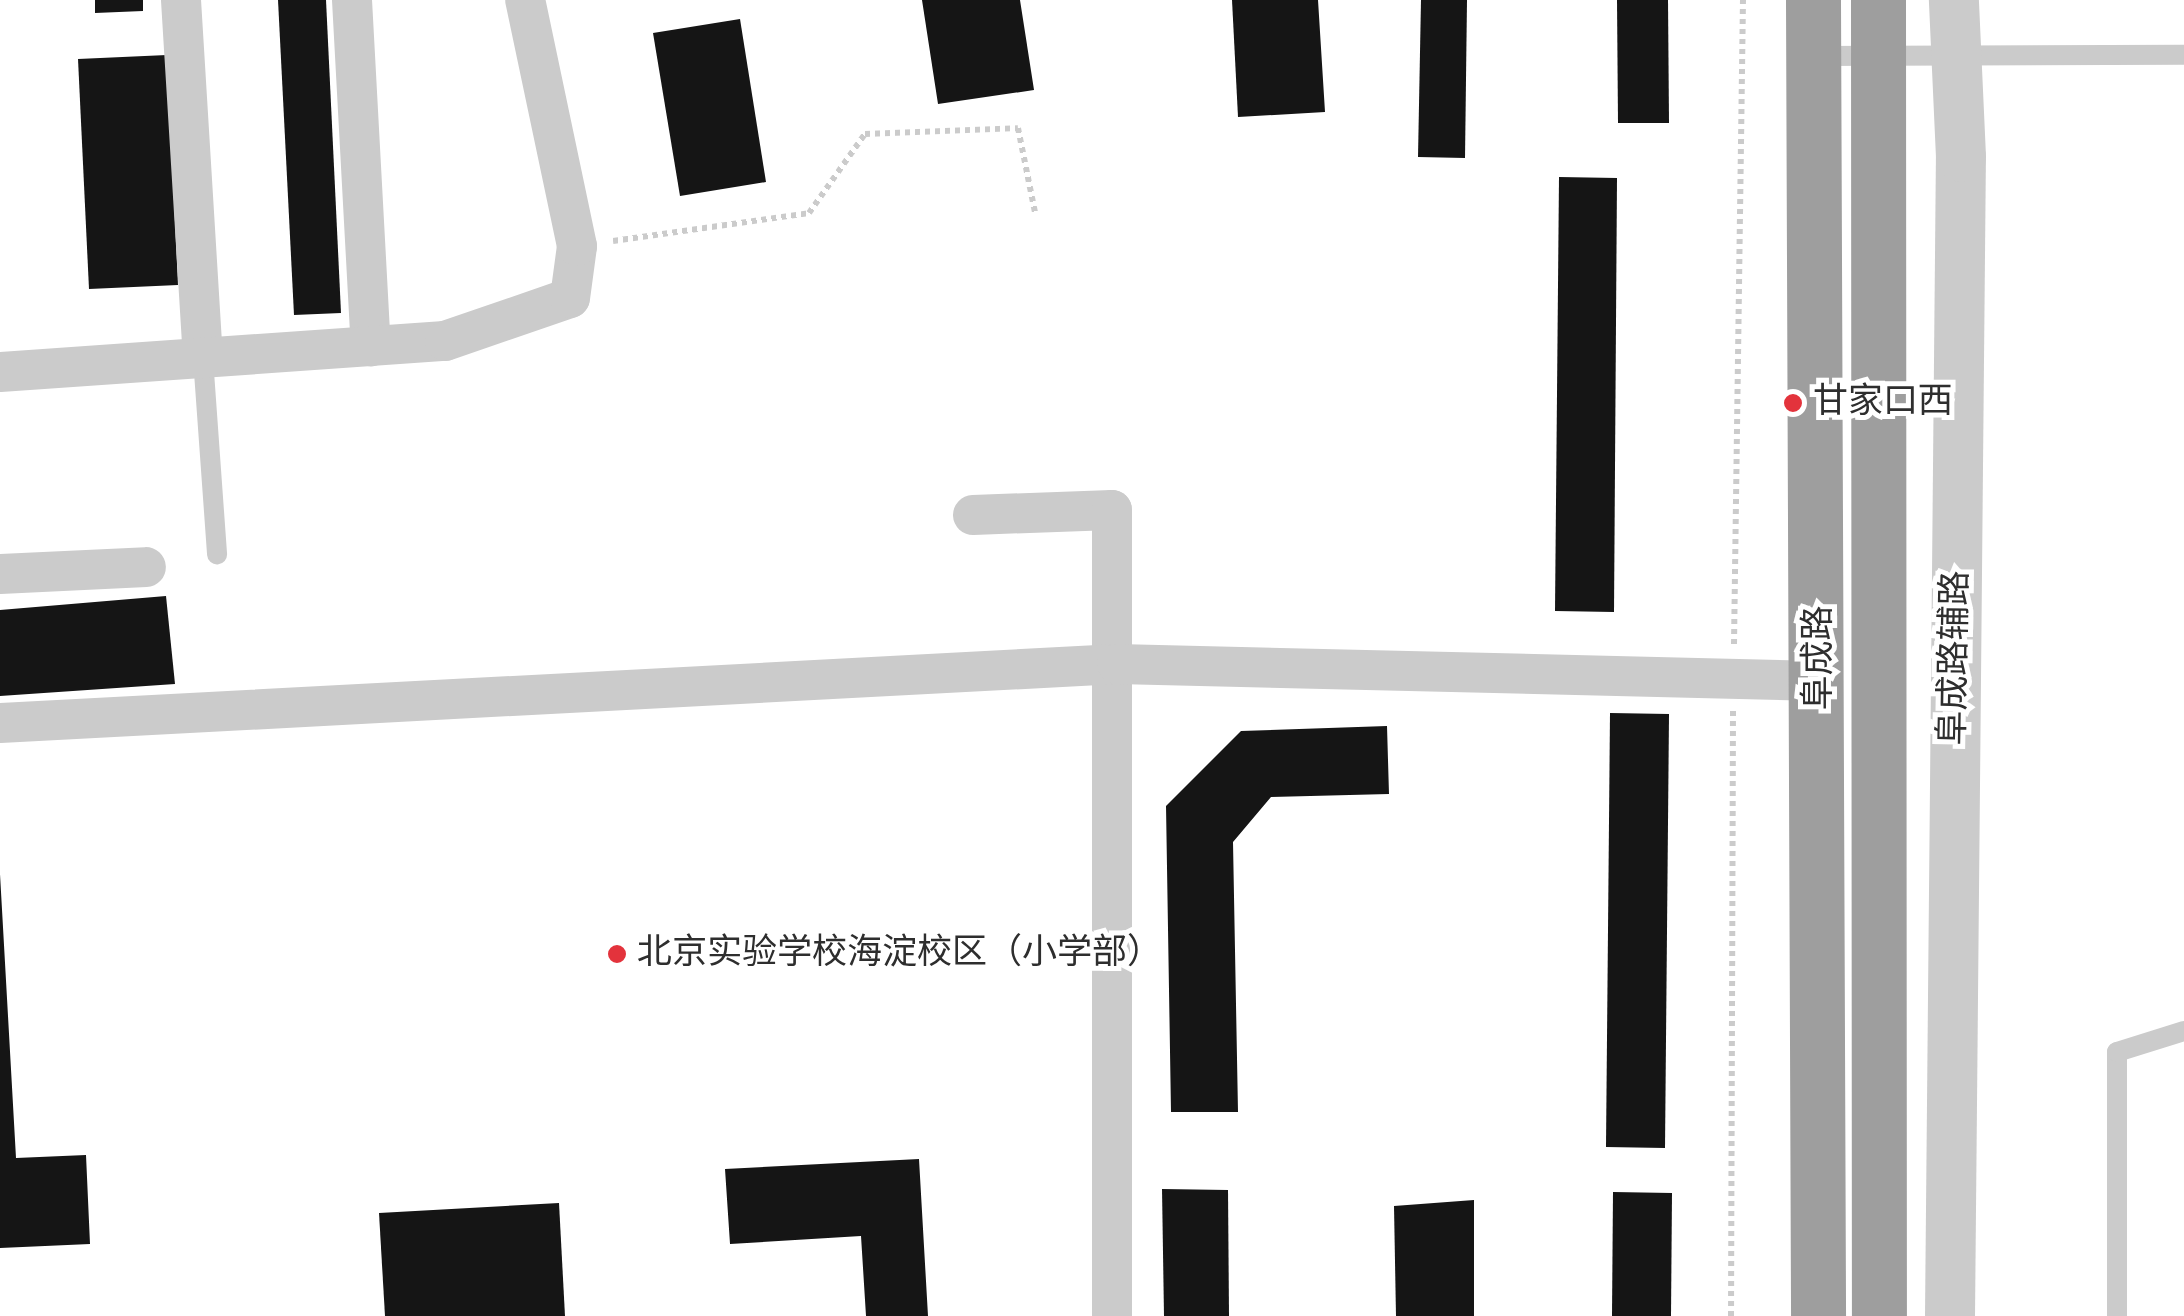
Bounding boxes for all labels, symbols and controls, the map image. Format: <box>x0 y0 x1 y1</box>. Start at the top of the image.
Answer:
place label: 甘家口西 <box>1813 382 1953 424</box>
marker: 甘家口西 <box>1782 392 1804 414</box>
street label: 阜成路辅路 <box>1933 570 1979 746</box>
street label: 阜成路 <box>1799 606 1841 710</box>
place label: 北京实验学校海淀校区（小学部） <box>637 933 1162 975</box>
marker: 北京实验学校海淀校区（小学部） <box>606 943 628 965</box>

